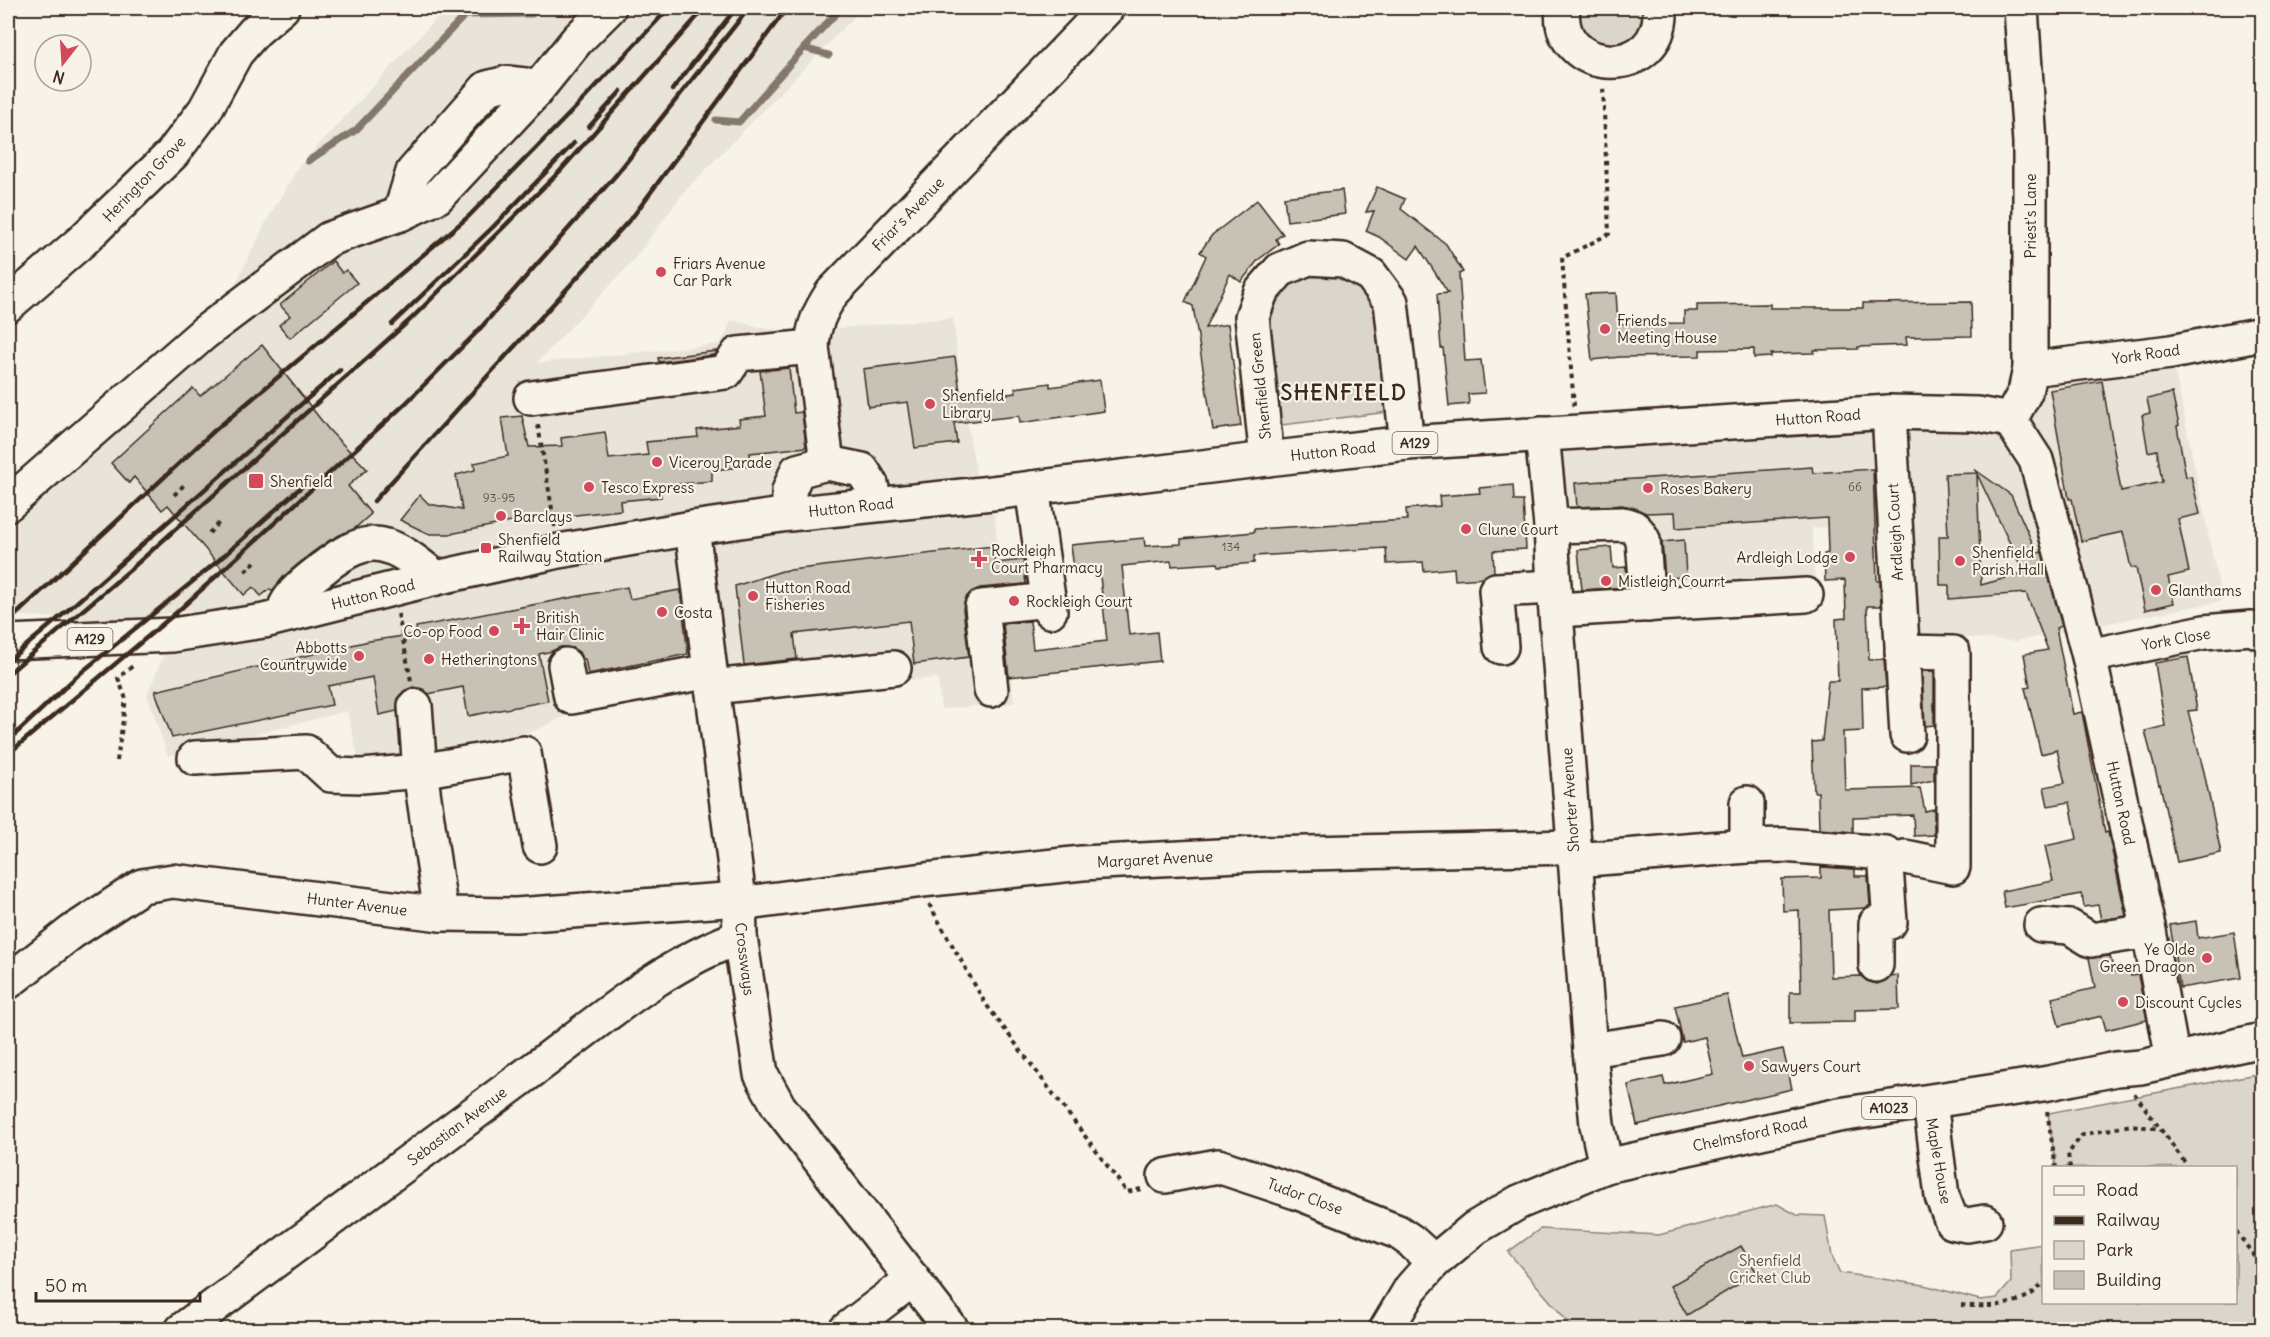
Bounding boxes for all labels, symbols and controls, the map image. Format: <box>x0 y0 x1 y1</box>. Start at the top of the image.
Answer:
north arrow <box>33 33 93 93</box>
text: N <box>50 66 67 89</box>
street label: Herington Grove <box>98 132 190 226</box>
street label: Friar's Avenue <box>868 173 948 255</box>
street label: Priest's Lane <box>2021 173 2040 259</box>
place label: Friars Avenue Car Park <box>673 254 766 290</box>
marker: Friars Avenue Car Park <box>654 265 668 279</box>
place label: Friends Meeting House <box>1617 311 1717 347</box>
marker: Friends Meeting House <box>1598 322 1612 336</box>
street label: Shenfield Green <box>1245 331 1275 440</box>
street label: York Road <box>2111 340 2181 368</box>
district label: SHENFIELD <box>1281 379 1407 406</box>
place label: Shenfield Library <box>942 386 1004 422</box>
marker: Shenfield Library <box>923 397 937 411</box>
street label: Hutton Road <box>1775 405 1861 429</box>
road number: A129 <box>1392 432 1438 454</box>
street label: Hutton Road <box>1289 437 1377 465</box>
place label: Viceroy Parade <box>669 453 772 472</box>
marker: Viceroy Parade <box>650 455 664 469</box>
marker: Shenfield <box>247 472 265 490</box>
place label: Shenfield <box>270 472 332 491</box>
place label: Tesco Express <box>601 478 694 497</box>
place label: Roses Bakery <box>1660 479 1752 498</box>
house number: 66 <box>1848 479 1862 494</box>
marker: Tesco Express <box>582 480 596 494</box>
marker: Roses Bakery <box>1641 481 1655 495</box>
street label: Ardleigh Court <box>1883 483 1907 581</box>
house number: 93-95 <box>483 490 515 505</box>
street label: Hutton Road <box>807 493 895 521</box>
place label: Barclays <box>513 507 572 526</box>
marker: Barclays <box>494 509 508 523</box>
place label: Clune Court <box>1478 520 1558 539</box>
marker: Clune Court <box>1459 522 1473 536</box>
place label: Shenfield Railway Station <box>498 530 603 566</box>
house number: 134 <box>1222 539 1240 554</box>
marker: Shenfield Railway Station <box>479 541 493 555</box>
place label: Rockleigh Court Pharmacy <box>991 541 1103 577</box>
place label: Shenfield Parish Hall <box>1972 543 2044 579</box>
place label: Ardleigh Lodge <box>1737 548 1838 567</box>
marker: Ardleigh Lodge <box>1843 550 1857 564</box>
marker: Rockleigh Court Pharmacy <box>972 552 986 566</box>
marker: Shenfield Parish Hall <box>1953 554 1967 568</box>
place label: Mistleigh Courrt <box>1618 572 1725 591</box>
street label: Hutton Road <box>329 574 417 614</box>
marker: Mistleigh Courrt <box>1599 574 1613 588</box>
place label: Hutton Road Fisheries <box>765 578 851 614</box>
place label: Glanthams <box>2168 581 2242 600</box>
marker: Glanthams <box>2149 583 2163 597</box>
marker: Hutton Road Fisheries <box>746 589 760 603</box>
place label: Rockleigh Court <box>1026 592 1133 611</box>
marker: Rockleigh Court <box>1007 594 1021 608</box>
place label: Costa <box>674 603 713 622</box>
marker: Costa <box>655 605 669 619</box>
place label: British Hair Clinic <box>536 608 605 644</box>
marker: British Hair Clinic <box>513 617 531 635</box>
place label: Co-op Food <box>403 622 482 641</box>
marker: Co-op Food <box>487 624 501 638</box>
street label: York Close <box>2140 624 2212 654</box>
road number: A129 <box>68 628 112 650</box>
place label: Abbotts Countrywide <box>260 638 347 674</box>
marker: Abbotts Countrywide <box>352 649 366 663</box>
place label: Hetheringtons <box>441 650 537 669</box>
marker: Hetheringtons <box>422 652 436 666</box>
street label: Shorter Avenue <box>1557 747 1583 853</box>
street label: Hutton Road <box>2103 759 2139 847</box>
street label: Margaret Avenue <box>1096 846 1214 872</box>
street label: Hunter Avenue <box>306 888 408 920</box>
street label: Crossways <box>731 921 759 997</box>
place label: Ye Olde Green Dragon <box>2099 940 2195 976</box>
marker: Ye Olde Green Dragon <box>2200 951 2214 965</box>
place label: Discount Cycles <box>2135 993 2242 1012</box>
marker: Discount Cycles <box>2116 995 2130 1009</box>
place label: Sawyers Court <box>1761 1057 1861 1076</box>
marker: Sawyers Court <box>1742 1059 1756 1073</box>
street label: Sebastian Avenue <box>404 1082 510 1170</box>
road number: A1023 <box>1862 1097 1916 1119</box>
street label: Chelmsford Road <box>1691 1113 1809 1155</box>
street label: Maple House <box>1922 1116 1956 1206</box>
legend <box>2042 1166 2237 1304</box>
street label: Tudor Close <box>1265 1174 1345 1218</box>
text: Road <box>2096 1178 2139 1201</box>
text: Railway <box>2096 1208 2160 1231</box>
text: Park <box>2096 1238 2133 1261</box>
park label: Shenfield Cricket Club <box>1729 1251 1811 1287</box>
scale bar <box>36 1265 200 1303</box>
text: Building <box>2096 1268 2161 1291</box>
text: 50 m <box>45 1274 87 1297</box>

